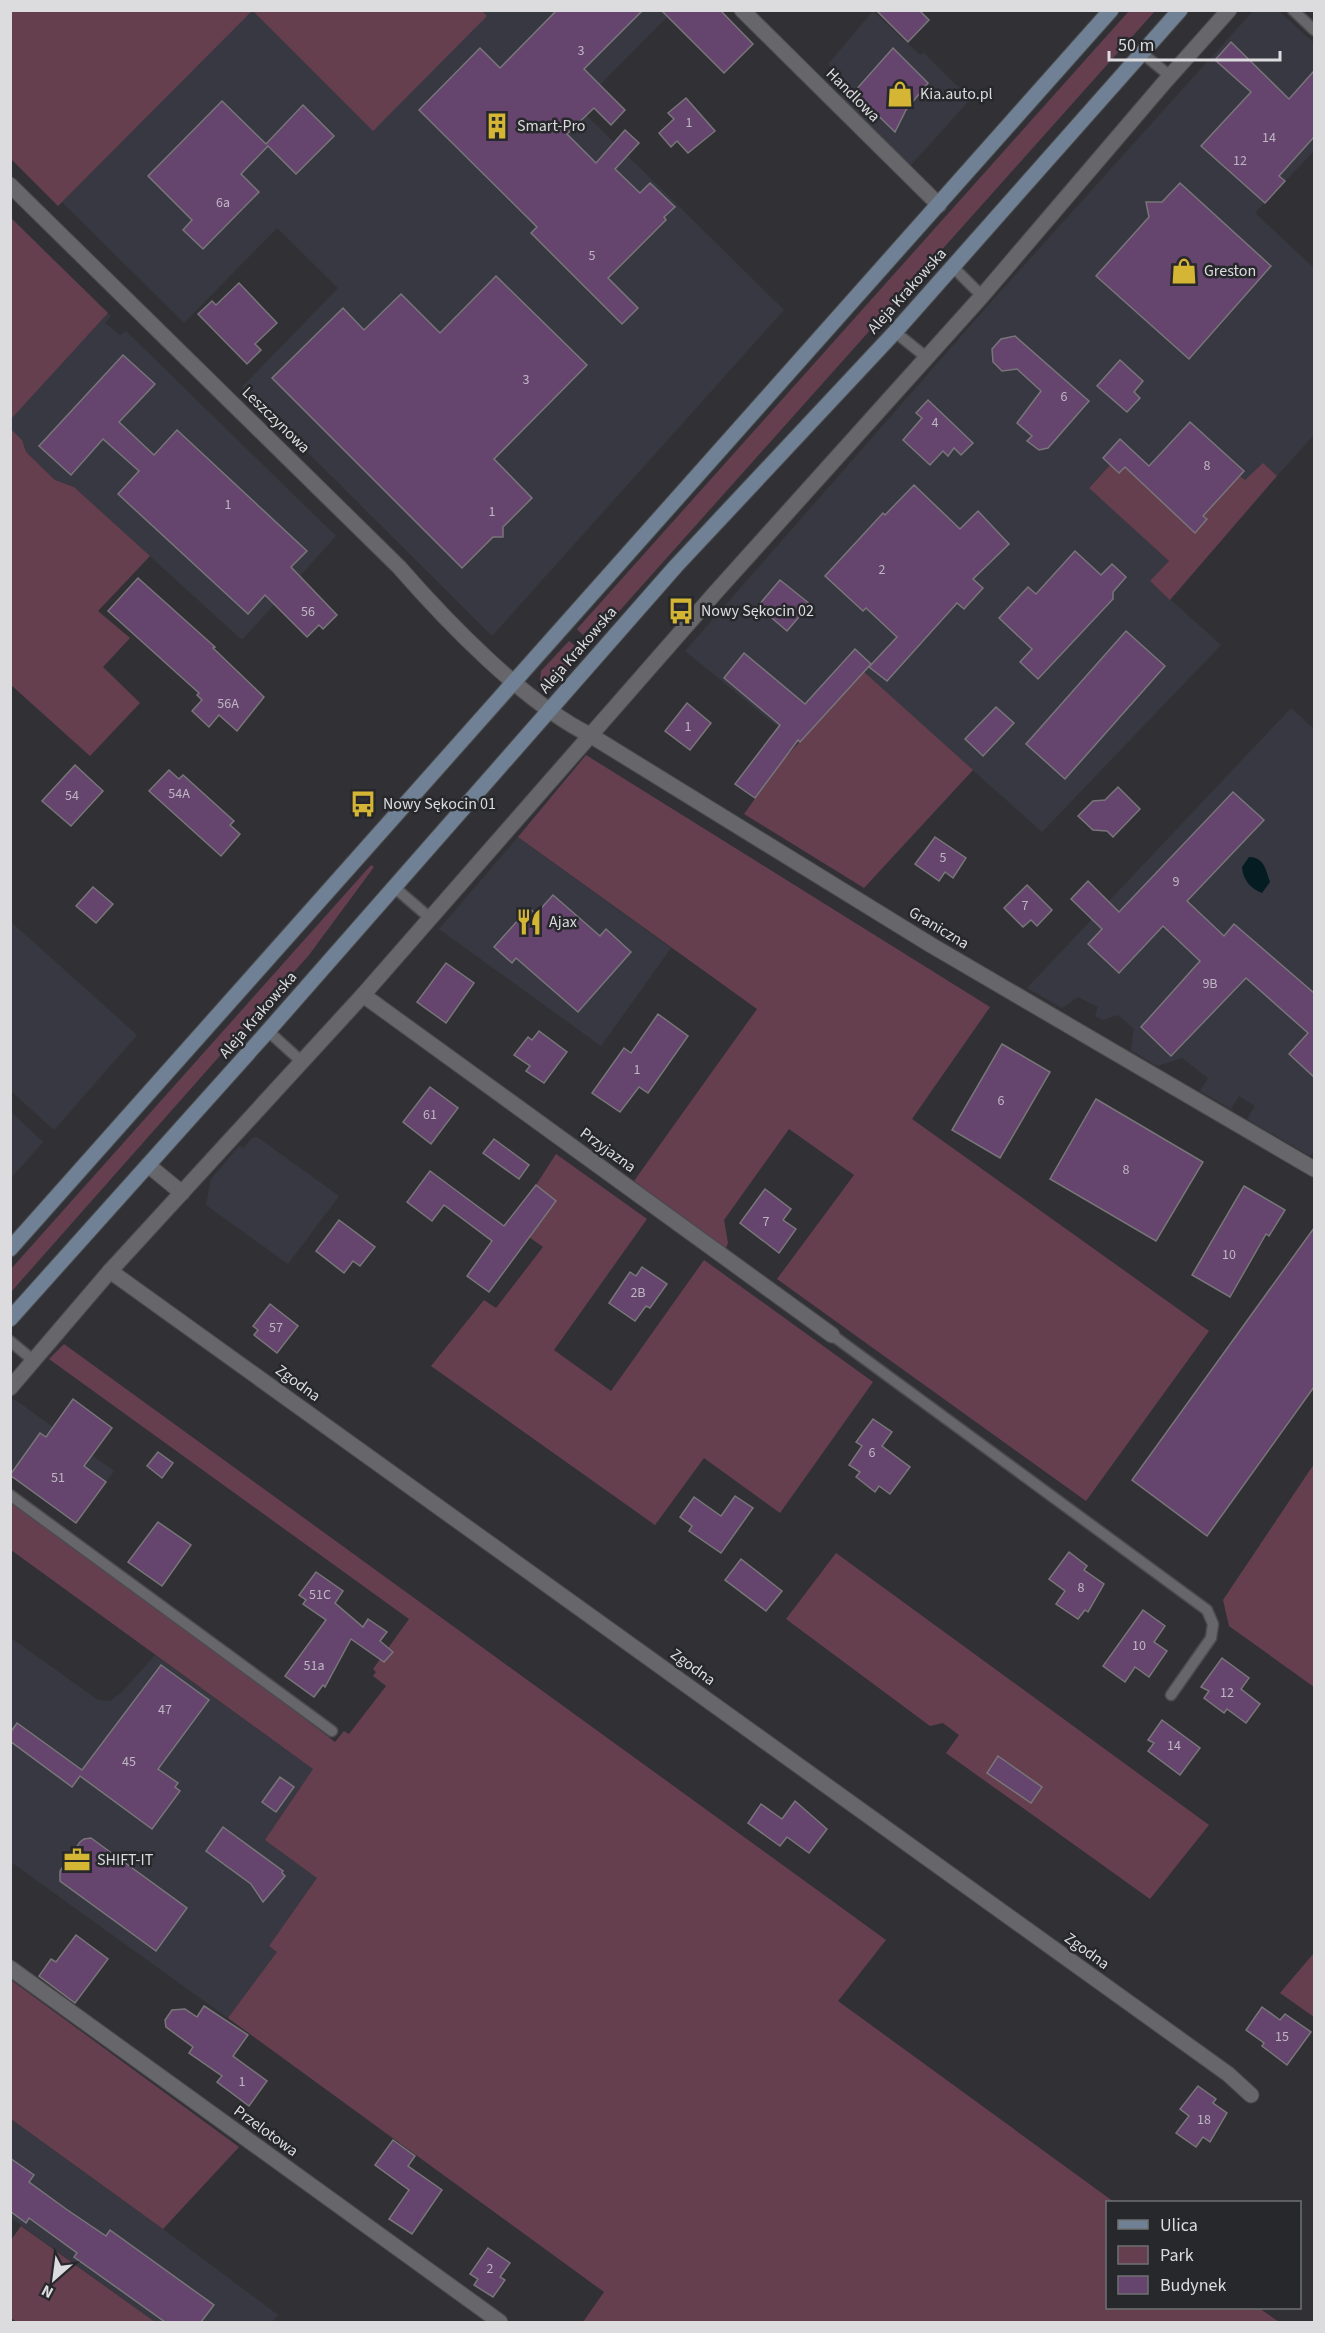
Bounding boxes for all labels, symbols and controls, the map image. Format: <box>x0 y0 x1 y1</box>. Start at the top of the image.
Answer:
scale bar <box>1109 24 1280 62</box>
text: 50 m <box>1118 33 1154 58</box>
house number: 3 <box>578 41 585 61</box>
street label: Handlowa <box>821 63 885 127</box>
shop icon: Kia.auto.pl <box>885 79 915 109</box>
place label: Kia.auto.pl <box>920 83 993 105</box>
building icon: Smart-Pro <box>482 111 512 141</box>
house number: 1 <box>686 113 693 133</box>
place label: Smart-Pro <box>517 115 586 137</box>
house number: 14 <box>1262 128 1276 148</box>
house number: 12 <box>1233 151 1247 171</box>
house number: 6a <box>216 193 230 213</box>
street label: Aleja Krakowska <box>862 243 952 339</box>
house number: 5 <box>589 246 596 266</box>
shop icon: Greston <box>1169 256 1199 286</box>
place label: Greston <box>1204 260 1256 282</box>
house number: 3 <box>523 370 530 390</box>
street label: Leszczynowa <box>237 382 315 458</box>
house number: 6 <box>1061 387 1068 407</box>
house number: 4 <box>932 413 939 433</box>
house number: 8 <box>1204 456 1211 476</box>
house number: 1 <box>225 495 232 515</box>
house number: 1 <box>489 502 496 522</box>
house number: 2 <box>879 560 886 580</box>
bus stop icon: Nowy Sękocin 02 <box>666 596 696 626</box>
place label: Nowy Sękocin 02 <box>701 600 814 622</box>
house number: 56 <box>301 602 315 622</box>
street label: Aleja Krakowska <box>534 602 622 698</box>
house number: 56A <box>217 694 239 714</box>
house number: 1 <box>685 717 692 737</box>
house number: 54A <box>168 784 190 804</box>
house number: 54 <box>65 786 79 806</box>
bus stop icon: Nowy Sękocin 01 <box>348 789 378 819</box>
place label: Nowy Sękocin 01 <box>383 793 496 815</box>
house number: 5 <box>940 848 947 868</box>
house number: 9 <box>1173 872 1180 892</box>
house number: 7 <box>1022 896 1029 916</box>
street label: Graniczna <box>905 901 973 955</box>
restaurant icon: Ajax <box>514 907 544 937</box>
place label: Ajax <box>549 911 577 933</box>
street label: Aleja Krakowska <box>214 967 302 1063</box>
house number: 9B <box>1202 974 1218 994</box>
house number: 1 <box>634 1060 641 1080</box>
house number: 6 <box>998 1091 1005 1111</box>
house number: 61 <box>423 1105 437 1125</box>
street label: Przyjazna <box>576 1122 640 1178</box>
house number: 8 <box>1123 1160 1130 1180</box>
house number: 7 <box>763 1212 770 1232</box>
house number: 10 <box>1222 1245 1236 1265</box>
house number: 2B <box>630 1283 646 1303</box>
house number: 57 <box>269 1318 283 1338</box>
street label: Zgodna <box>271 1359 325 1407</box>
house number: 6 <box>869 1443 876 1463</box>
house number: 51 <box>51 1468 65 1488</box>
house number: 8 <box>1078 1578 1085 1598</box>
house number: 51C <box>309 1585 331 1605</box>
house number: 10 <box>1132 1636 1146 1656</box>
street label: Zgodna <box>666 1643 720 1691</box>
house number: 51a <box>304 1656 324 1676</box>
house number: 12 <box>1220 1683 1234 1703</box>
house number: 47 <box>158 1700 172 1720</box>
house number: 14 <box>1167 1736 1181 1756</box>
house number: 45 <box>122 1752 136 1772</box>
office icon: SHIFT-IT <box>62 1845 92 1875</box>
place label: SHIFT-IT <box>97 1849 154 1871</box>
street label: Zgodna <box>1060 1927 1114 1975</box>
house number: 15 <box>1275 2027 1289 2047</box>
house number: 1 <box>239 2072 246 2092</box>
street label: Przelotowa <box>229 2100 303 2162</box>
house number: 18 <box>1197 2110 1211 2130</box>
legend <box>1106 2201 1301 2309</box>
text: Ulica <box>1160 2213 1198 2238</box>
text: Park <box>1160 2243 1194 2268</box>
north arrow <box>24 2249 84 2309</box>
house number: 2 <box>487 2259 494 2279</box>
text: Budynek <box>1160 2273 1227 2298</box>
text: N <box>38 2279 57 2304</box>

